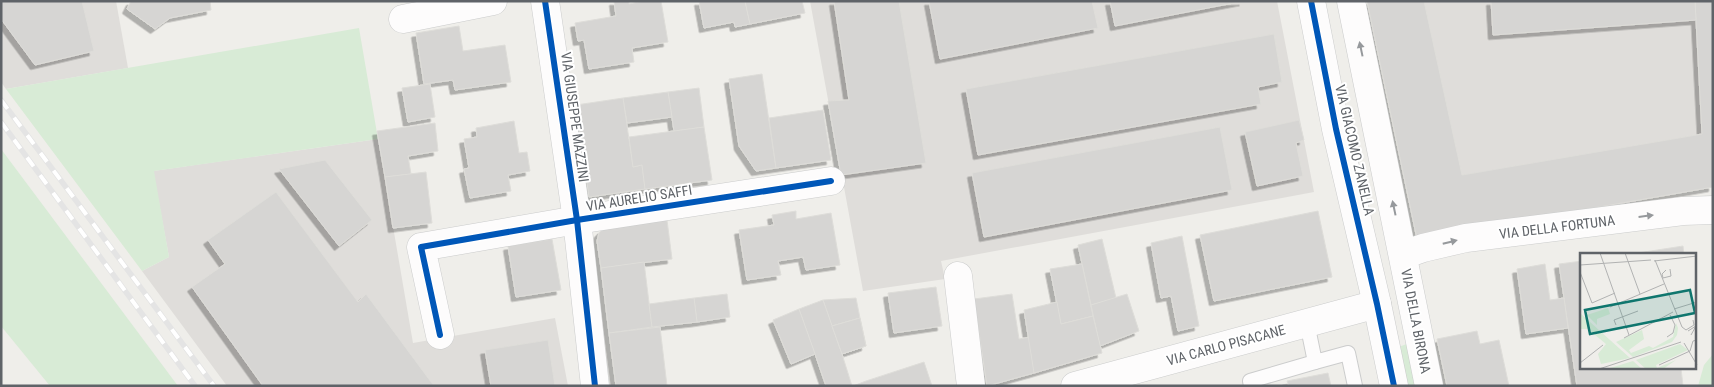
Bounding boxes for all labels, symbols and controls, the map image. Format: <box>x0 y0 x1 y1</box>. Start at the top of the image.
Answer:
one-way arrow <box>1356 40 1364 56</box>
street label: VIA GIUSEPPE MAZZINI <box>558 51 592 183</box>
street label: VIA GIACOMO ZANELLA <box>1332 83 1378 217</box>
street label: VIA AURELIO SAFFI <box>585 182 693 214</box>
one-way arrow <box>1389 199 1397 215</box>
street label: VIA DELLA FORTUNA <box>1498 212 1616 242</box>
one-way arrow <box>1638 212 1654 220</box>
one-way arrow <box>1443 238 1458 246</box>
inset map <box>1580 253 1696 370</box>
street label: VIA DELLA BIRONA <box>1398 267 1434 375</box>
street label: VIA CARLO PISACANE <box>1165 321 1287 369</box>

